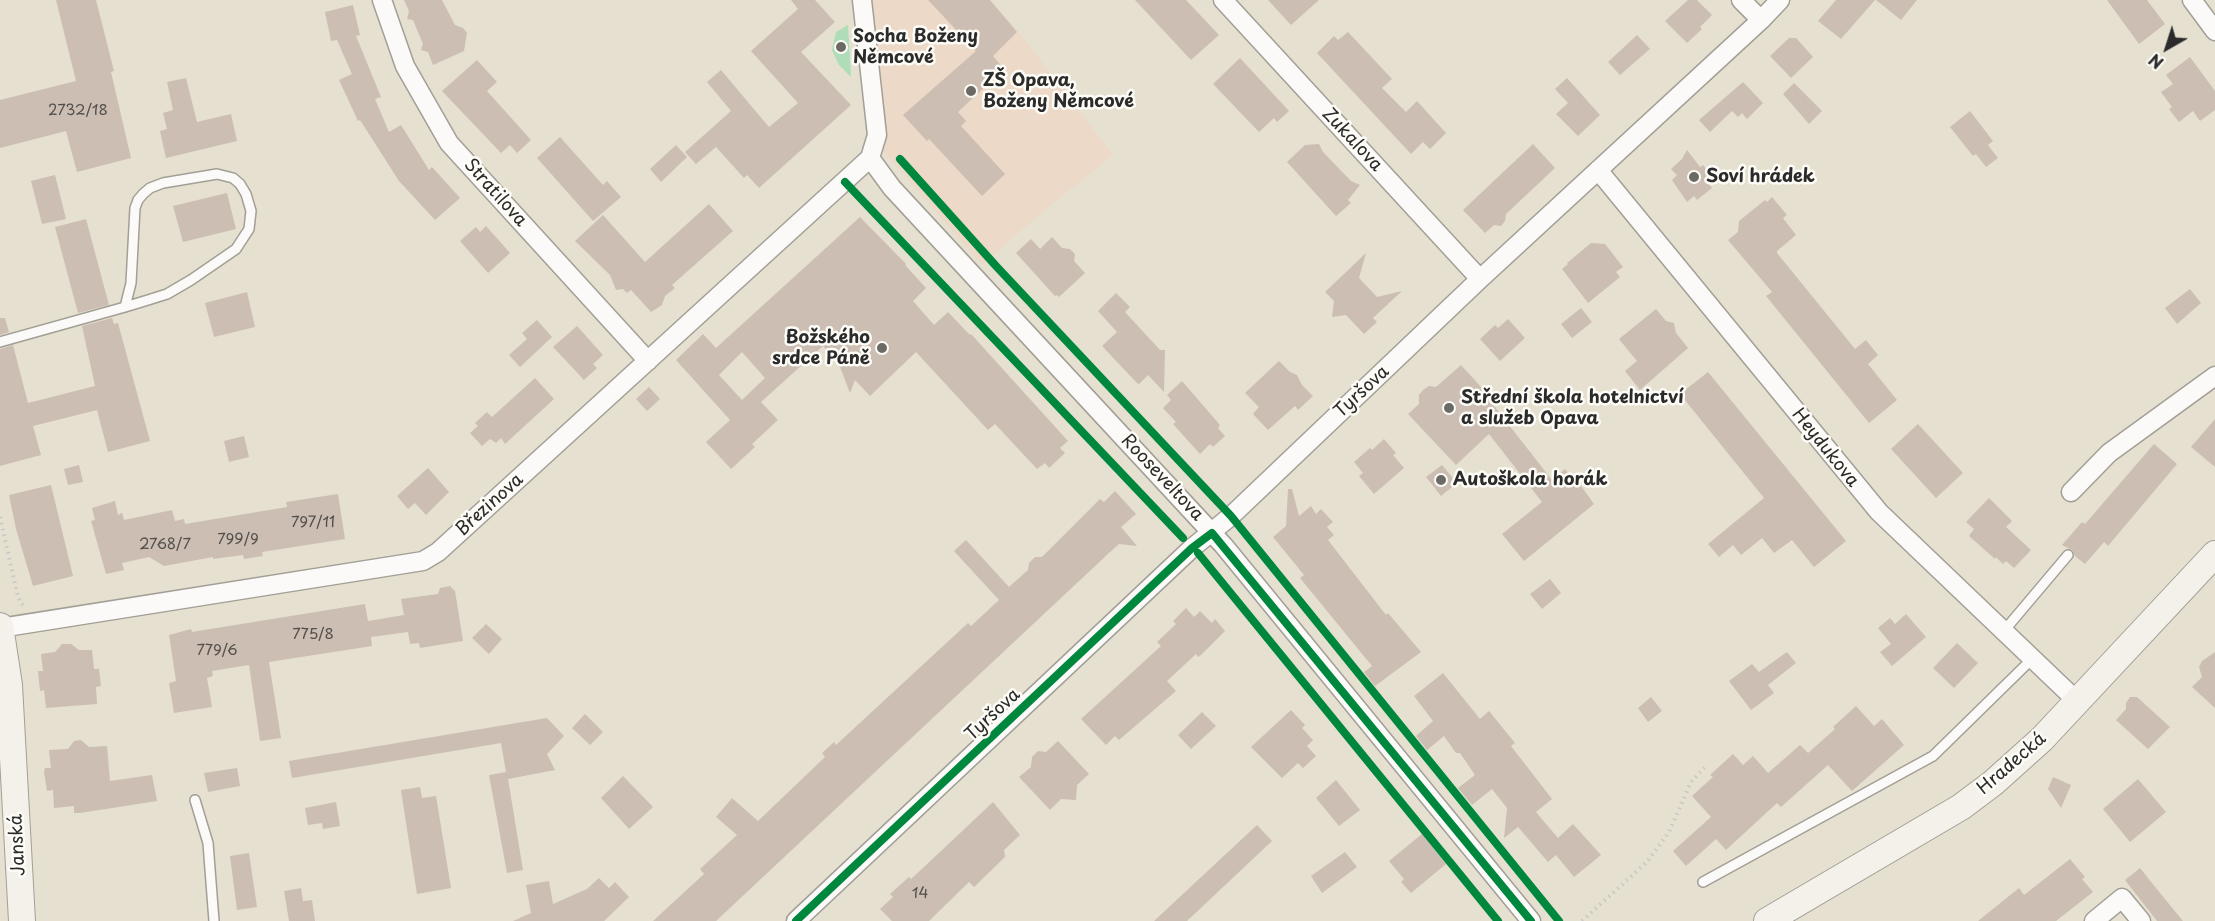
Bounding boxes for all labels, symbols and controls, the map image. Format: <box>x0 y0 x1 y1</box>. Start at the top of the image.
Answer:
north arrow <box>2137 18 2197 78</box>
place label: Socha Boženy Němcové <box>853 26 978 68</box>
marker: Socha Boženy Němcové <box>834 40 848 54</box>
text: N <box>2143 49 2168 75</box>
place label: ZŠ Opava, Boženy Němcové <box>983 70 1134 112</box>
marker: ZŠ Opava, Boženy Němcové <box>964 84 978 98</box>
house number: 2732/18 <box>48 102 108 120</box>
street label: Zukalova <box>1317 104 1387 176</box>
street label: Stratilova <box>459 155 531 231</box>
place label: Soví hrádek <box>1706 166 1815 188</box>
marker: Soví hrádek <box>1687 170 1701 184</box>
place label: Božského srdce Páně <box>772 327 870 370</box>
marker: Božského srdce Páně <box>875 341 889 355</box>
street label: Tyršova <box>1330 361 1394 423</box>
place label: Střední škola hotelnictví a služeb Opava <box>1461 387 1684 430</box>
marker: Střední škola hotelnictví a služeb Opava <box>1442 401 1456 415</box>
street label: Heydukova <box>1787 404 1863 492</box>
street label: Rooseveltova <box>1116 430 1208 526</box>
street label: Březinova <box>452 469 528 541</box>
place label: Autoškola horák <box>1453 469 1608 491</box>
marker: Autoškola horák <box>1434 473 1448 487</box>
house number: 797/11 <box>291 514 335 532</box>
house number: 799/9 <box>217 531 259 549</box>
house number: 2768/7 <box>139 536 191 554</box>
house number: 775/8 <box>292 626 334 644</box>
house number: 779/6 <box>196 642 238 660</box>
street label: Tyršova <box>961 684 1025 746</box>
street label: Hradecká <box>1973 728 2051 800</box>
street label: Janská <box>6 813 30 877</box>
house number: 14 <box>912 885 928 903</box>

